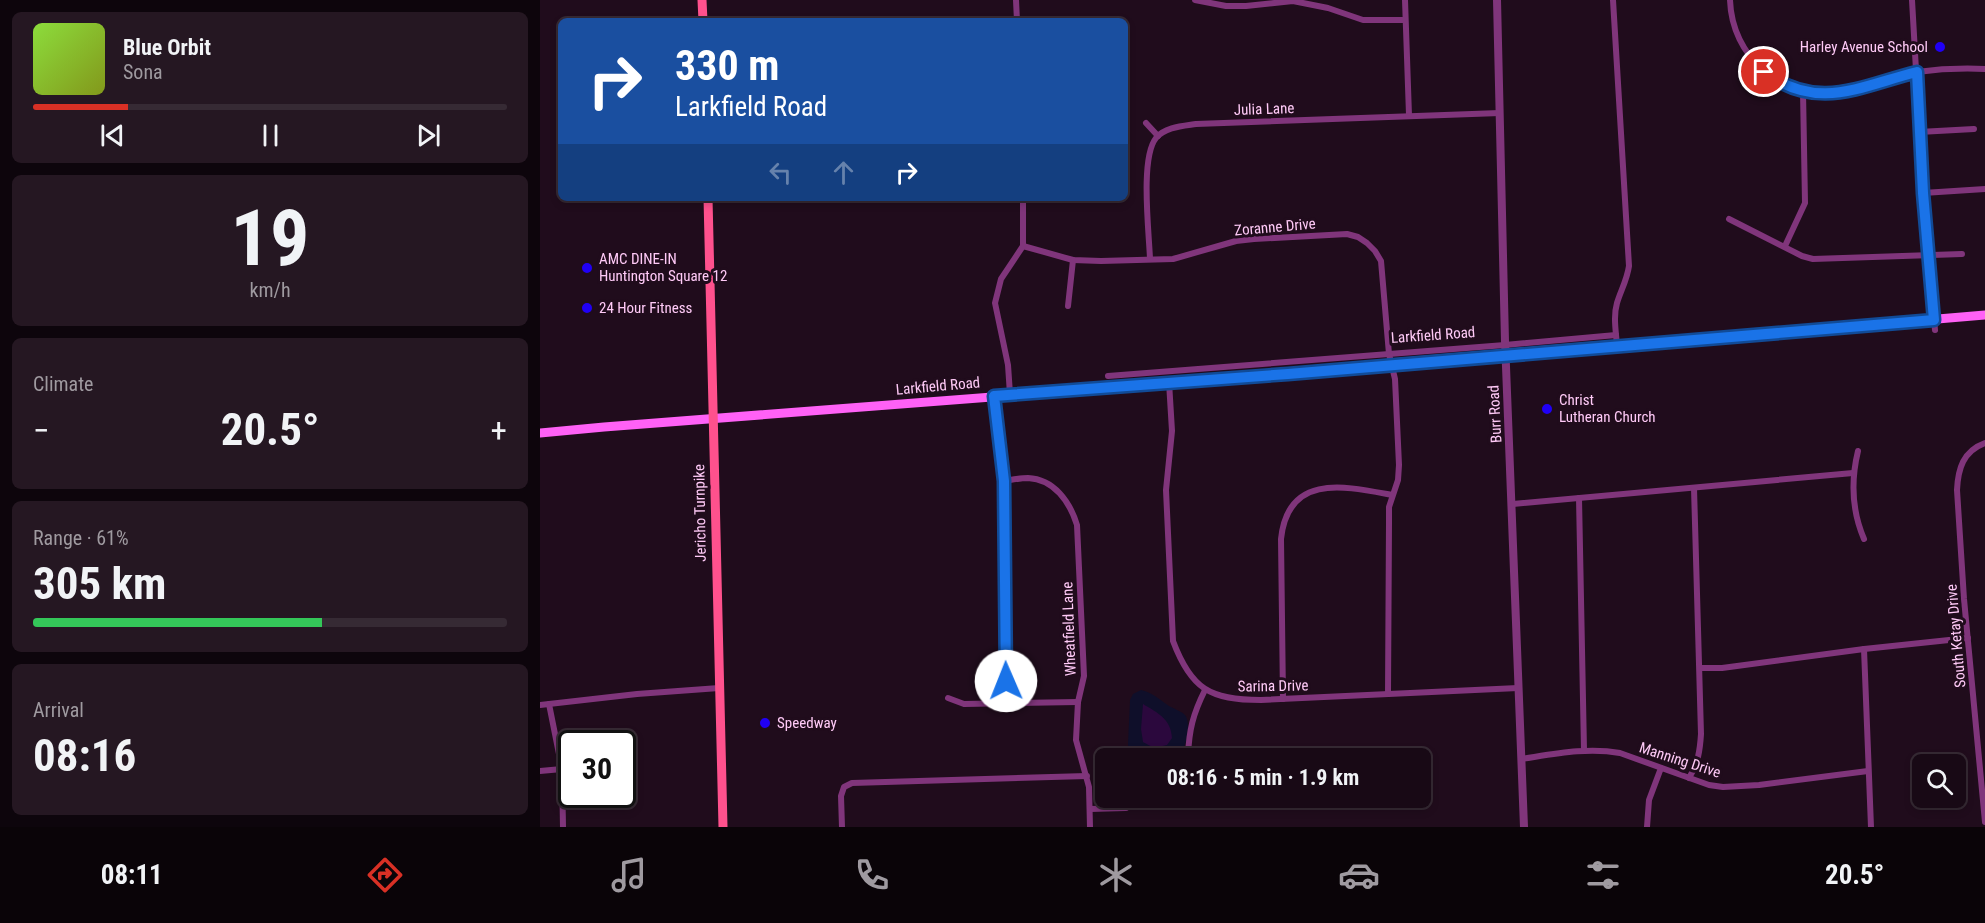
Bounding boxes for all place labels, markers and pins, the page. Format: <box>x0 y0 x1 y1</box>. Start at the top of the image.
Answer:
place label: Harley Avenue School <box>1800 38 1928 56</box>
marker: Harley Avenue School <box>1933 40 1947 54</box>
pin <box>1738 46 1789 97</box>
place label: AMC DINE-IN Huntington Square 12 <box>599 250 727 285</box>
marker: AMC DINE-IN Huntington Square 12 <box>580 261 594 275</box>
place label: 24 Hour Fitness <box>599 299 693 317</box>
marker: 24 Hour Fitness <box>580 301 594 315</box>
place label: Christ Lutheran Church <box>1559 391 1656 426</box>
marker: Christ Lutheran Church <box>1540 402 1554 416</box>
place label: Speedway <box>777 714 837 732</box>
marker: Speedway <box>758 716 772 730</box>

